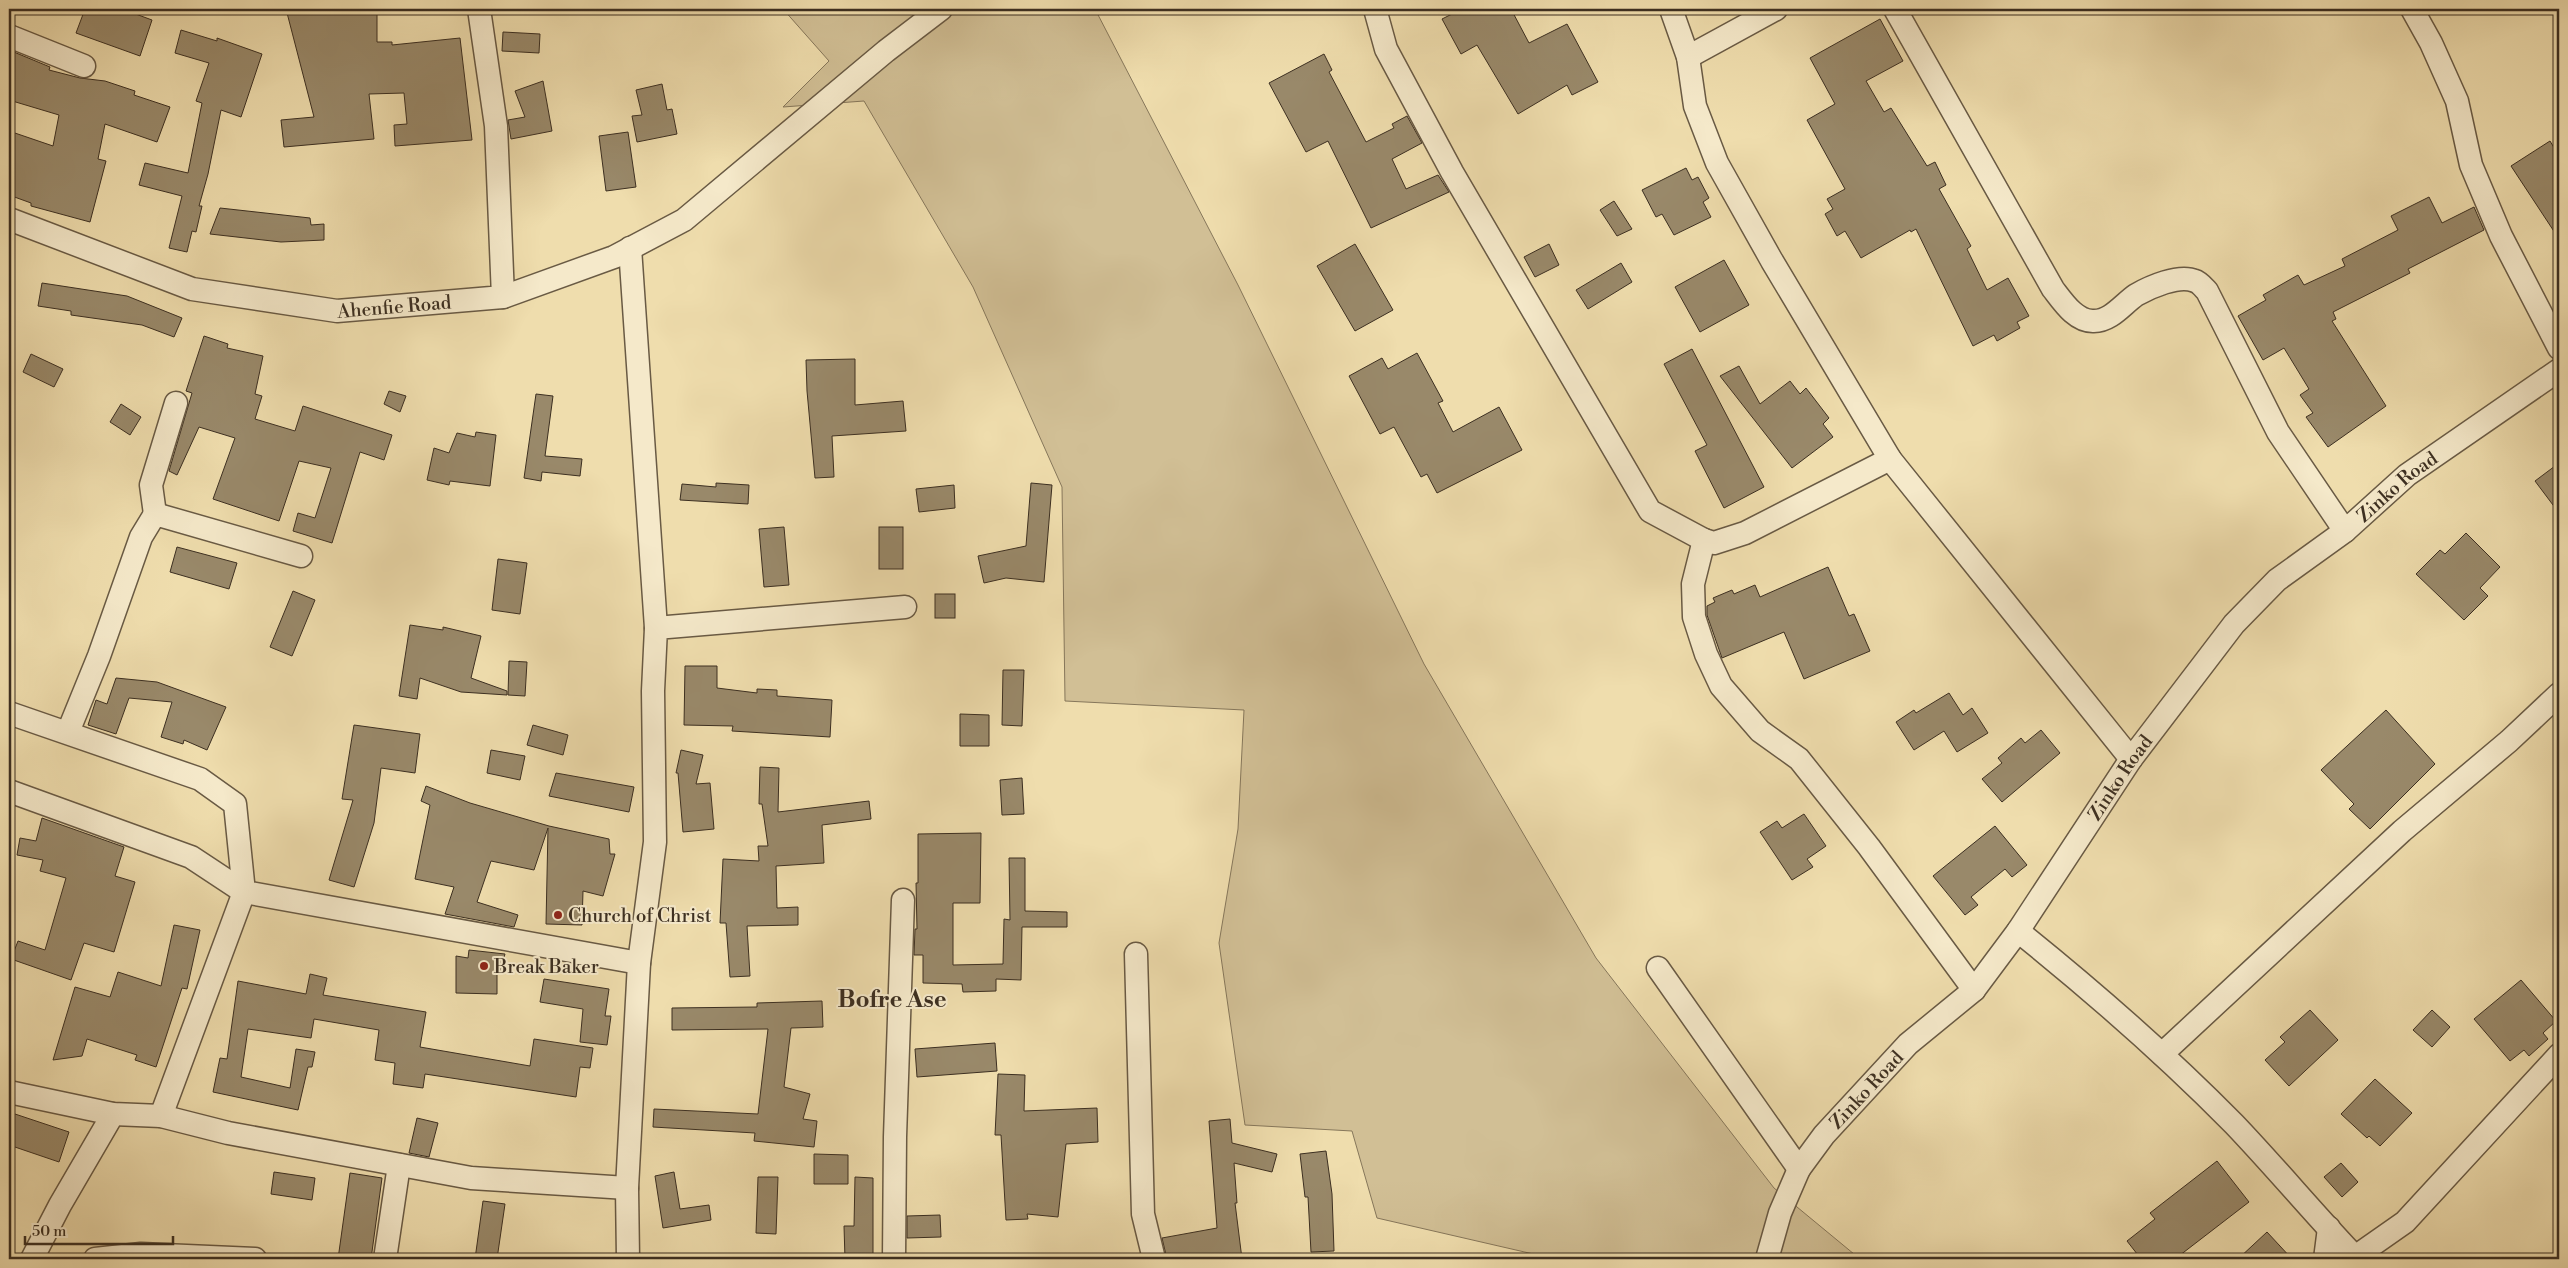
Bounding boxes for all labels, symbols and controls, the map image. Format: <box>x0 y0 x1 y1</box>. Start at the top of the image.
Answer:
street label: Ahenfie Road <box>335 290 453 324</box>
street label: Zinko Road <box>2352 446 2443 528</box>
street label: Zinko Road <box>2083 730 2158 825</box>
place label: Church of Christ <box>568 904 712 928</box>
marker: Church of Christ <box>552 909 564 921</box>
place label: Break Baker <box>493 955 599 979</box>
marker: Break Baker <box>478 960 490 972</box>
district label: Bofre Ase <box>837 985 947 1015</box>
street label: Zinko Road <box>1825 1046 1909 1134</box>
scale bar <box>25 1213 172 1245</box>
text: 50 m <box>32 1222 66 1241</box>

